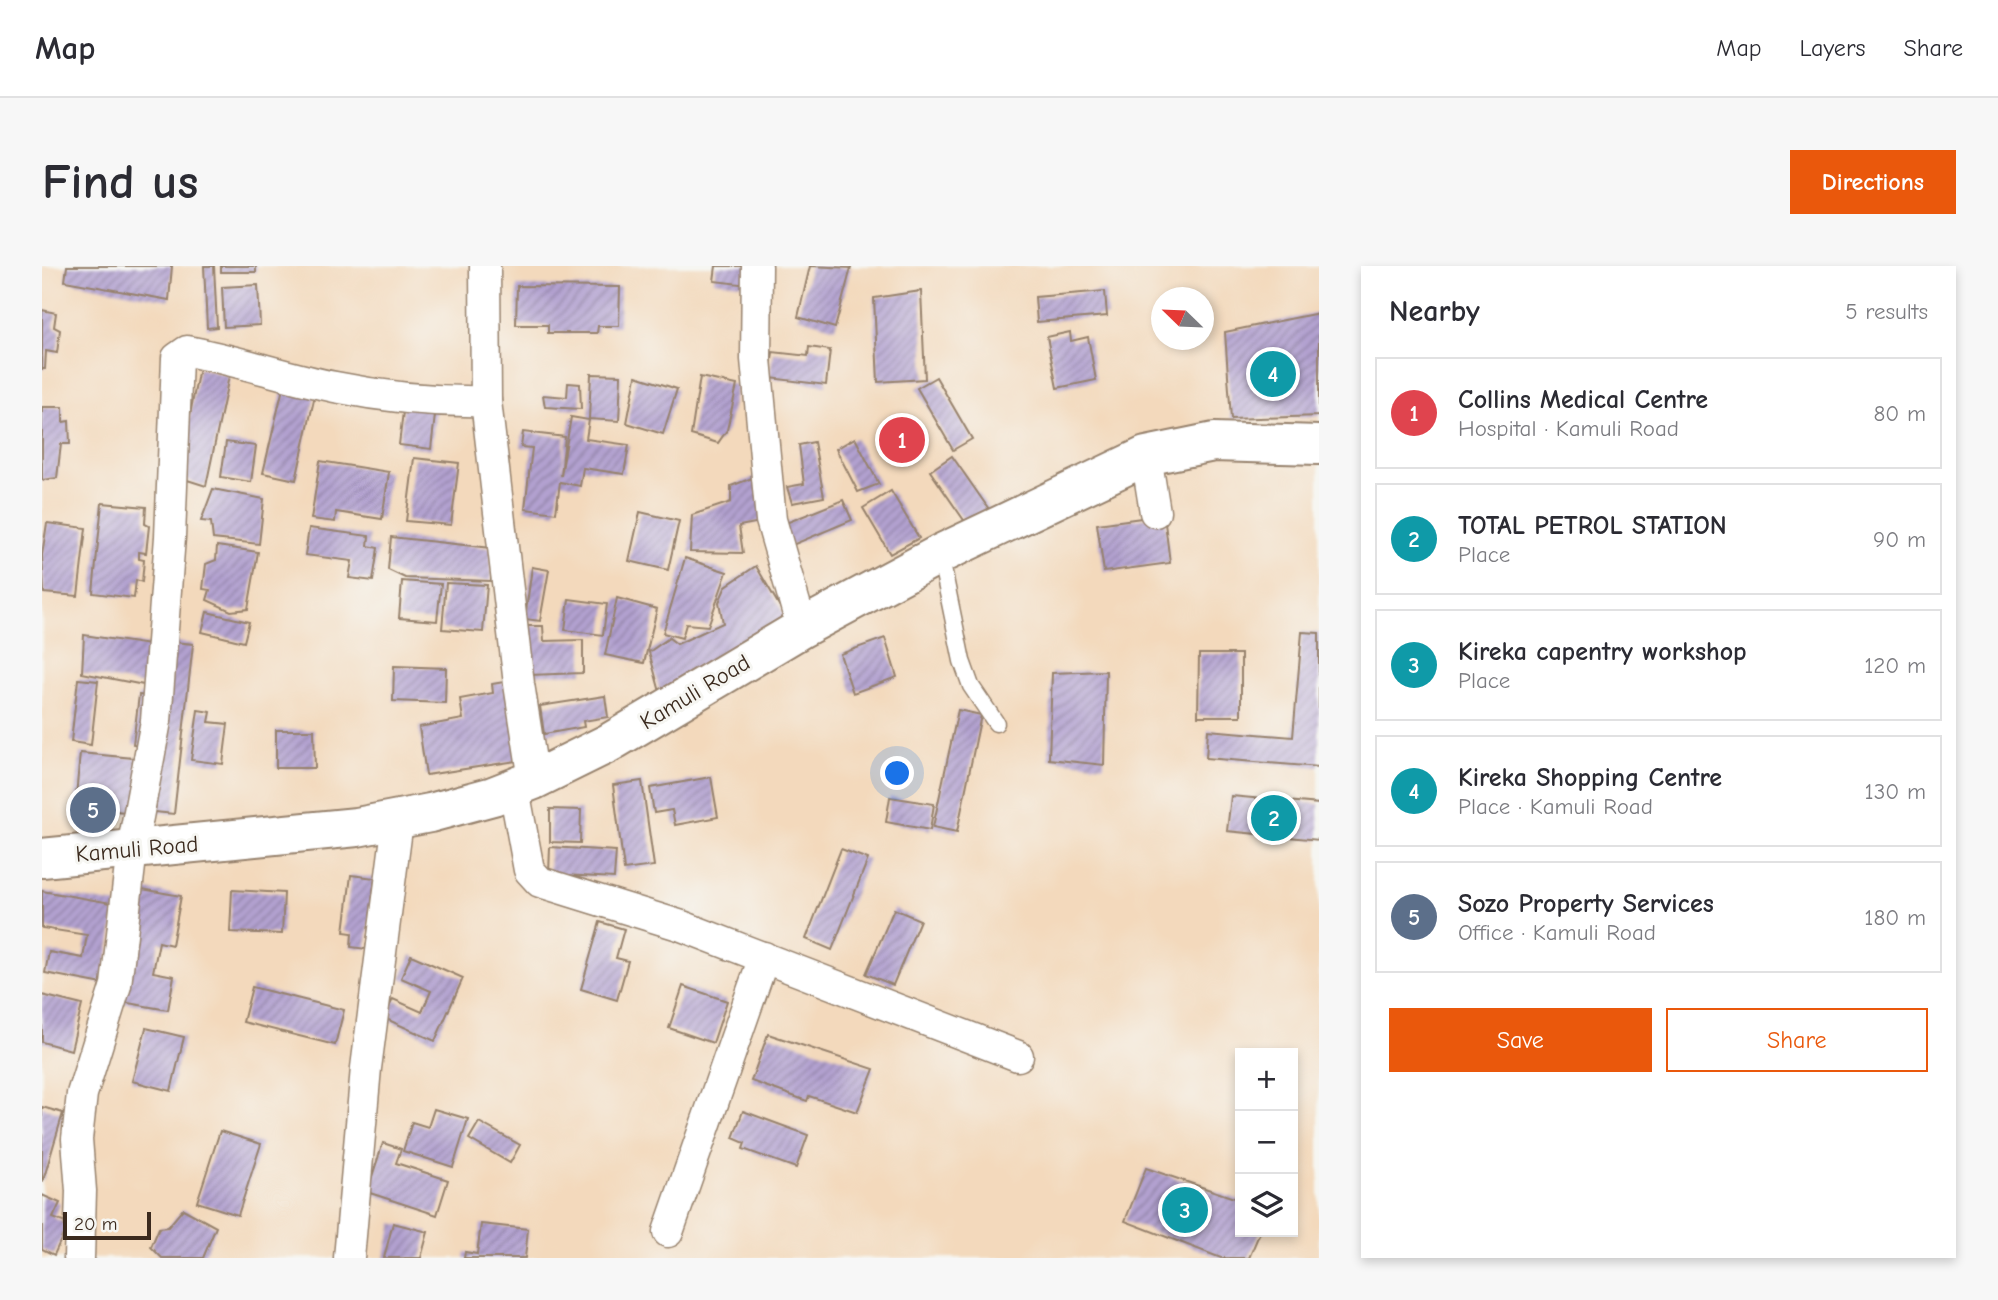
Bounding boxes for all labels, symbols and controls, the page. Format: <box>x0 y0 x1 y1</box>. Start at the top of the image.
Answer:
text: Map <box>35 29 96 67</box>
text: Map <box>1716 34 1762 62</box>
text: Layers <box>1800 34 1865 62</box>
text: Share <box>1903 34 1963 62</box>
button: Directions <box>1790 150 1956 214</box>
text: Find us <box>42 154 198 210</box>
north arrow <box>1151 287 1214 350</box>
text: Nearby <box>1389 294 1480 329</box>
text: 5 results <box>1845 298 1928 325</box>
pin: 4 <box>1250 348 1296 400</box>
text: Collins Medical Centre <box>1458 385 1708 415</box>
text: 1 <box>1409 400 1419 427</box>
text: 80 m <box>1873 400 1926 427</box>
pin: 1 <box>879 414 925 466</box>
text: Hospital · Kamuli Road <box>1458 415 1679 442</box>
text: TOTAL PETROL STATION <box>1458 511 1727 541</box>
text: 2 <box>1408 526 1420 553</box>
text: 90 m <box>1873 526 1926 553</box>
text: Place <box>1458 541 1510 568</box>
text: Kireka capentry workshop <box>1458 637 1747 667</box>
street label: Kamuli Road <box>635 649 755 735</box>
text: 3 <box>1408 652 1420 679</box>
text: 120 m <box>1864 652 1926 679</box>
text: Place <box>1458 667 1510 694</box>
your location <box>880 756 914 790</box>
text: Kireka Shopping Centre <box>1458 763 1722 793</box>
text: 4 <box>1409 778 1419 805</box>
text: 130 m <box>1865 778 1926 805</box>
pin: 5 <box>70 784 116 836</box>
pin: 2 <box>1251 792 1297 844</box>
text: Place · Kamuli Road <box>1458 793 1653 820</box>
street label: Kamuli Road <box>74 830 200 868</box>
text: Sozo Property Services <box>1458 889 1714 919</box>
text: 5 <box>1408 904 1420 931</box>
text: 180 m <box>1864 904 1926 931</box>
text: Office · Kamuli Road <box>1458 919 1656 946</box>
button: Save <box>1389 1008 1652 1072</box>
button: Share <box>1666 1008 1928 1072</box>
map controls <box>1235 1048 1298 1237</box>
button: + <box>1235 1048 1298 1111</box>
button: − <box>1235 1111 1298 1174</box>
button: layers <box>1235 1174 1298 1237</box>
pin: 3 <box>1162 1184 1208 1236</box>
scale bar <box>63 1209 150 1241</box>
text: 20 m <box>74 1213 118 1235</box>

